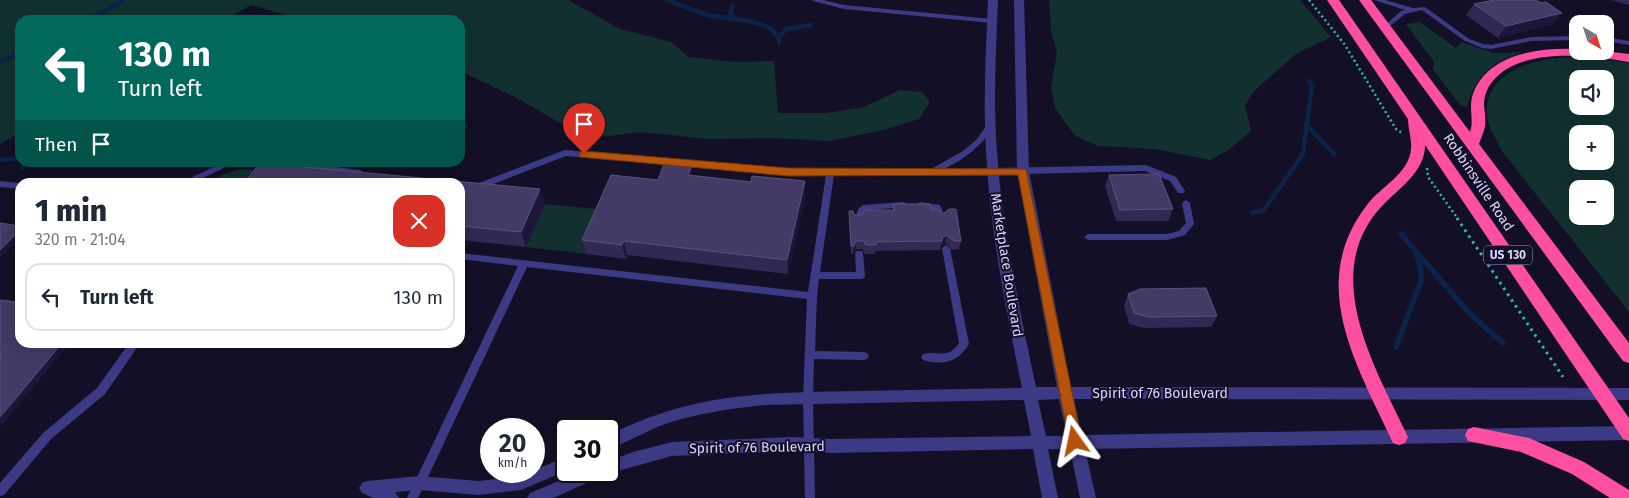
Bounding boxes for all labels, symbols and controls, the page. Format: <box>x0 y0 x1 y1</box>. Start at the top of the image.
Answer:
north arrow <box>1569 15 1614 60</box>
map controls <box>1569 15 1614 225</box>
text: 130 m <box>118 33 211 75</box>
icon: left <box>35 35 100 100</box>
button: sound <box>1569 70 1614 115</box>
text: Turn left <box>118 75 202 102</box>
pin <box>563 103 605 154</box>
icon: arrive <box>570 110 598 138</box>
button: + <box>1569 125 1614 170</box>
icon: arrive <box>87 130 115 158</box>
street label: Robbinsville Road <box>1440 130 1518 234</box>
text: Then <box>35 133 77 156</box>
button: − <box>1569 180 1614 225</box>
street label: Marketplace Boulevard <box>987 192 1026 338</box>
text: 1 min <box>35 193 107 229</box>
button: close <box>393 195 445 247</box>
text: 320 m · 21:04 <box>35 230 126 249</box>
road number: US 130 <box>1484 246 1532 264</box>
icon: left <box>37 283 65 311</box>
text: Turn left <box>80 286 154 309</box>
text: 130 m <box>393 286 443 309</box>
street label: Spirit of 76 Boulevard <box>1092 385 1228 402</box>
position arrow <box>1048 414 1100 466</box>
speed limit sign: 30 <box>555 418 620 483</box>
text: 20 <box>499 429 526 459</box>
street label: Spirit of 76 Boulevard <box>689 438 825 457</box>
text: km/h <box>498 456 527 470</box>

